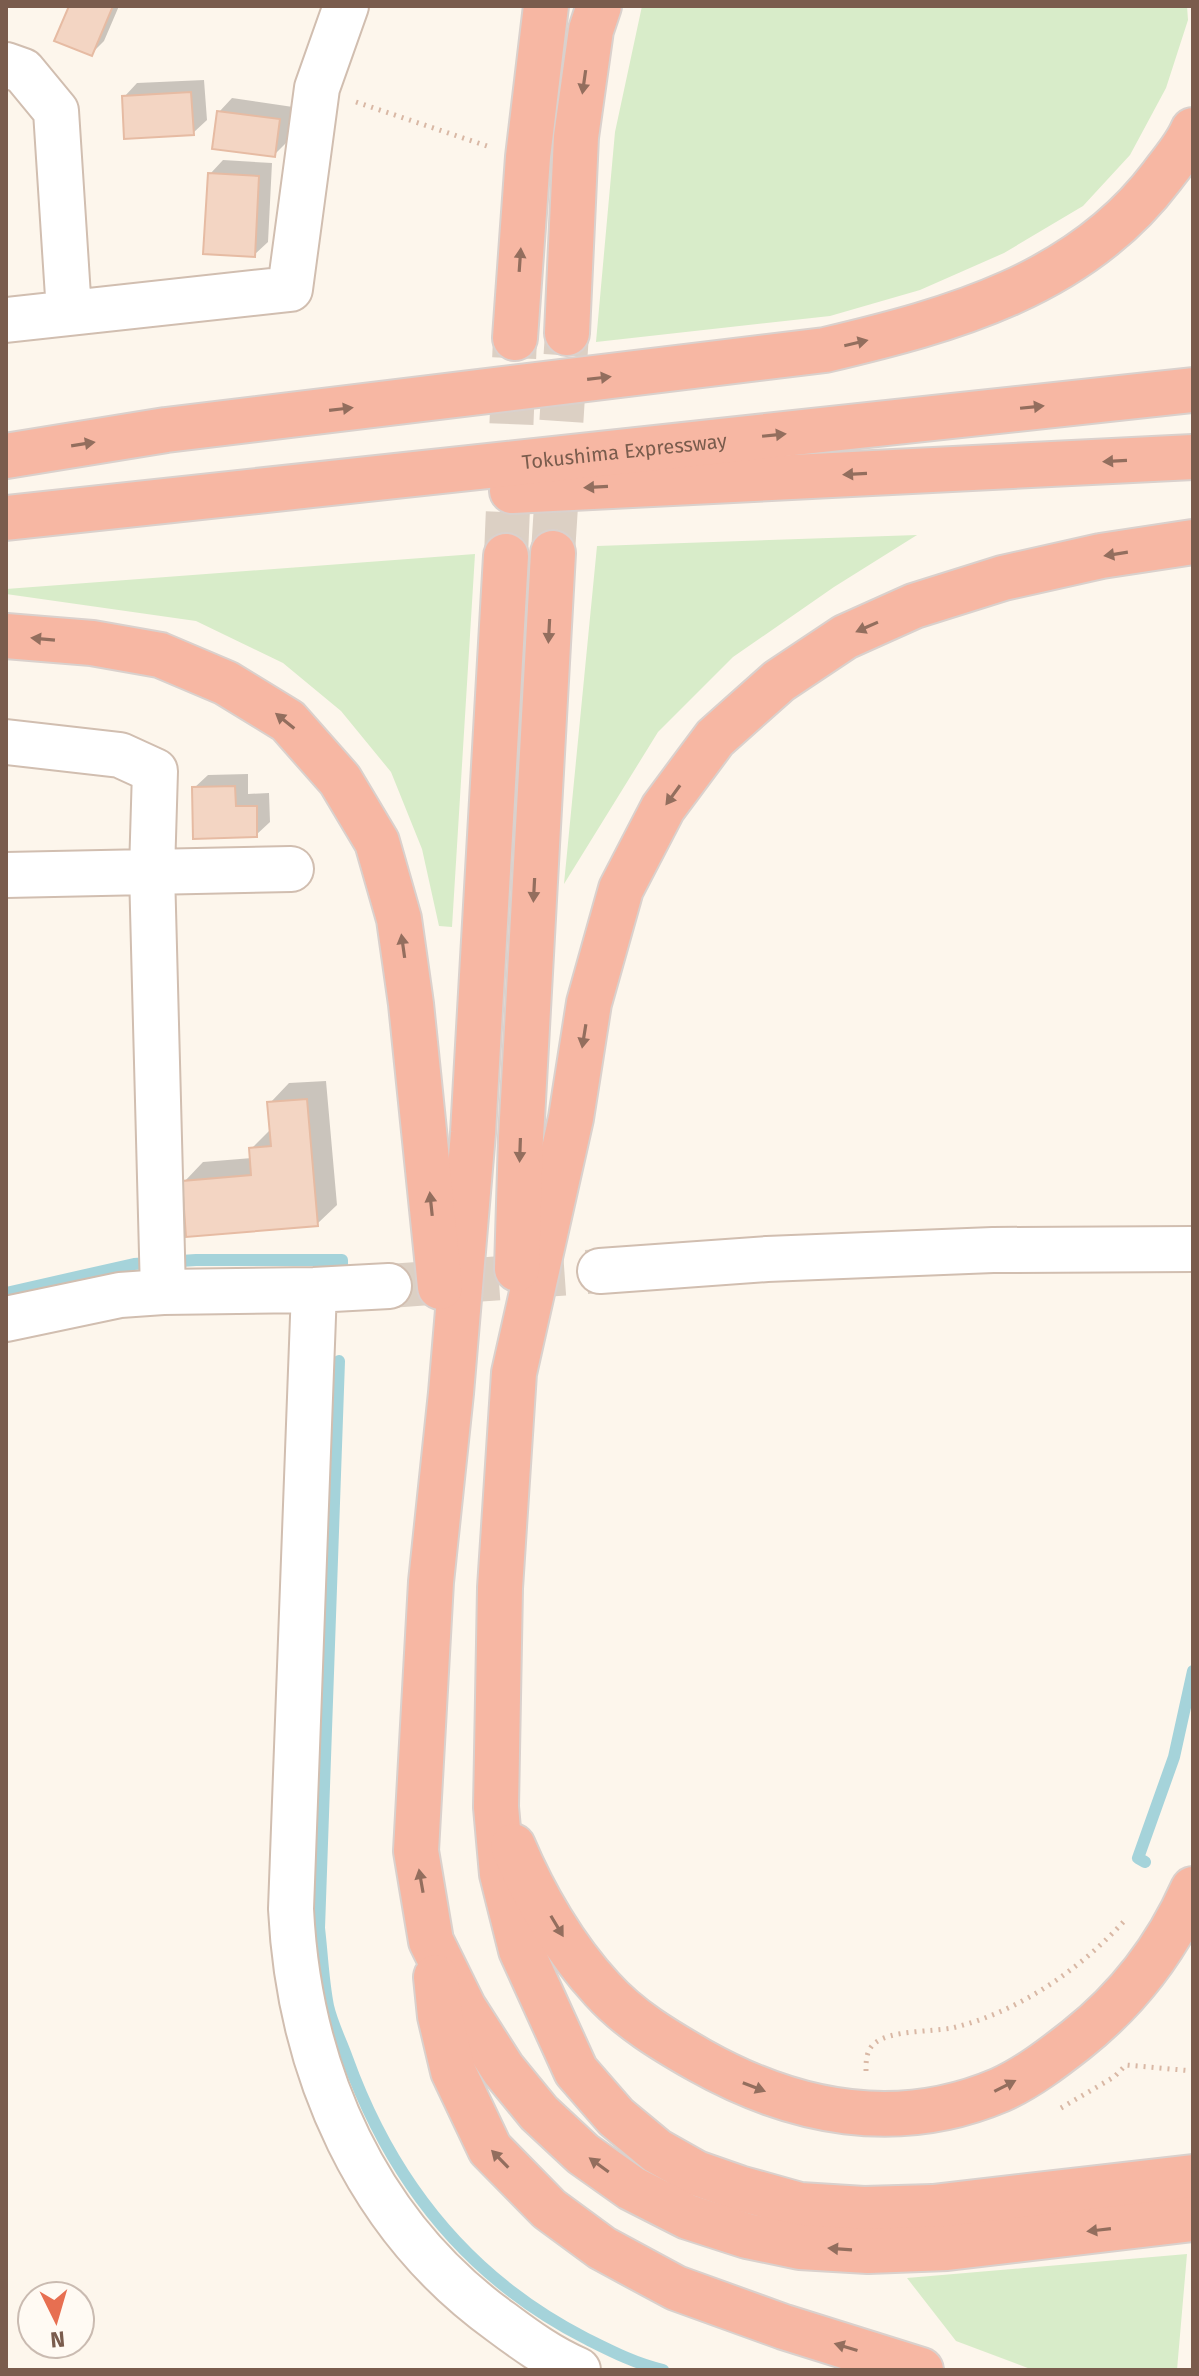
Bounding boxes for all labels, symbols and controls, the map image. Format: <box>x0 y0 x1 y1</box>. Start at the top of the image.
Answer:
one-way arrow <box>577 70 590 95</box>
one-way arrow <box>514 247 527 272</box>
one-way arrow <box>844 336 869 348</box>
one-way arrow <box>587 371 612 384</box>
one-way arrow <box>1020 401 1045 414</box>
one-way arrow <box>328 402 353 415</box>
street label: Tokushima Expressway <box>521 428 728 474</box>
one-way arrow <box>761 429 786 442</box>
one-way arrow <box>71 437 96 449</box>
one-way arrow <box>1102 455 1127 468</box>
one-way arrow <box>842 468 867 481</box>
one-way arrow <box>583 480 608 493</box>
one-way arrow <box>1103 548 1128 561</box>
one-way arrow <box>542 619 555 644</box>
one-way arrow <box>856 620 879 634</box>
one-way arrow <box>30 632 55 645</box>
one-way arrow <box>275 713 295 730</box>
one-way arrow <box>666 784 681 805</box>
one-way arrow <box>528 878 541 903</box>
one-way arrow <box>396 933 409 958</box>
one-way arrow <box>577 1024 590 1049</box>
one-way arrow <box>514 1138 527 1163</box>
one-way arrow <box>425 1191 438 1216</box>
one-way arrow <box>415 1869 427 1894</box>
one-way arrow <box>549 1915 563 1937</box>
one-way arrow <box>994 2079 1017 2093</box>
one-way arrow <box>742 2081 766 2094</box>
one-way arrow <box>491 2150 510 2169</box>
one-way arrow <box>588 2157 610 2173</box>
one-way arrow <box>1086 2224 1111 2237</box>
one-way arrow <box>828 2242 853 2255</box>
north arrow <box>16 2280 96 2360</box>
text: N <box>49 2325 66 2354</box>
one-way arrow <box>834 2340 858 2353</box>

